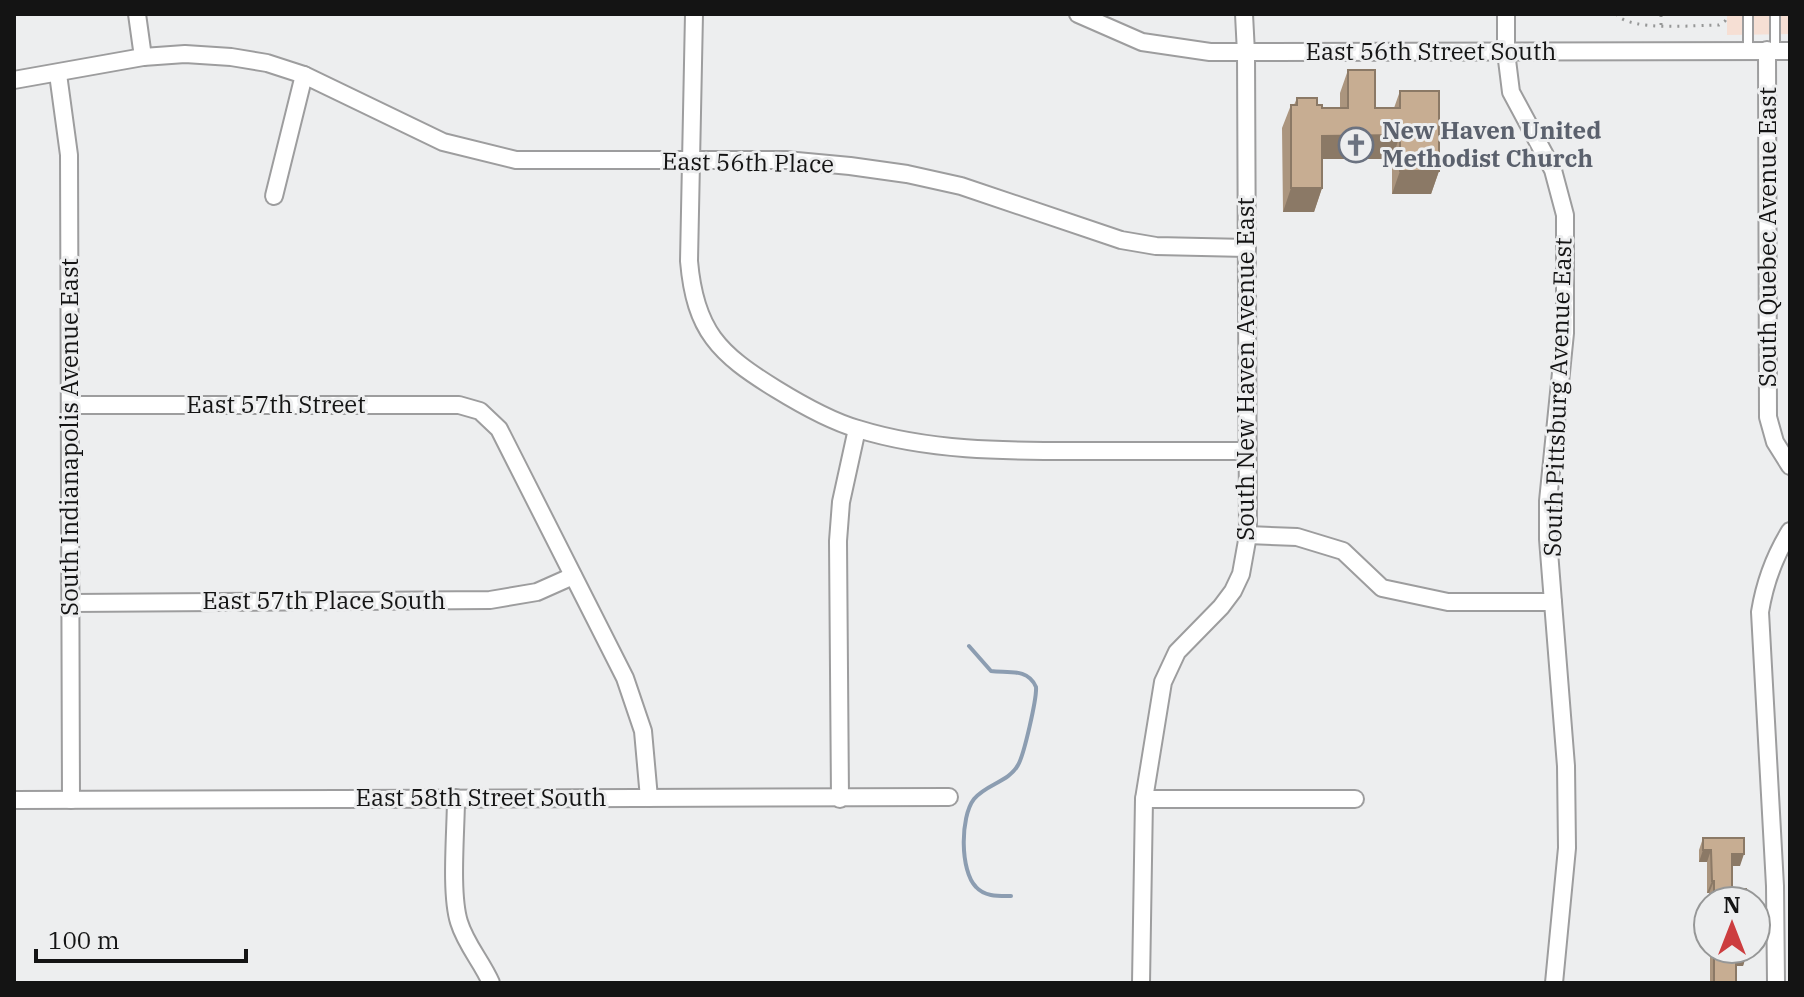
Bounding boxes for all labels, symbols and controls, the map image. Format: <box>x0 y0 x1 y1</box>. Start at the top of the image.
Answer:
street label: East 56th Street South <box>1306 35 1556 67</box>
street label: South Quebec Avenue East <box>1751 87 1783 387</box>
place label: New Haven United Methodist Church <box>1382 114 1601 174</box>
church icon: New Haven United Methodist Church <box>1337 126 1375 164</box>
street label: East 56th Place <box>662 144 834 180</box>
street label: South New Haven Avenue East <box>1229 197 1261 541</box>
street label: South Pittsburg Avenue East <box>1535 237 1579 557</box>
street label: South Indianapolis Avenue East <box>53 258 85 616</box>
street label: East 57th Street <box>186 388 366 420</box>
street label: East 57th Place South <box>202 584 446 616</box>
street label: East 58th Street South <box>356 781 606 813</box>
north arrow <box>1692 885 1772 965</box>
text: N <box>1723 890 1741 919</box>
scale bar <box>36 913 246 963</box>
text: 100 m <box>48 924 120 956</box>

